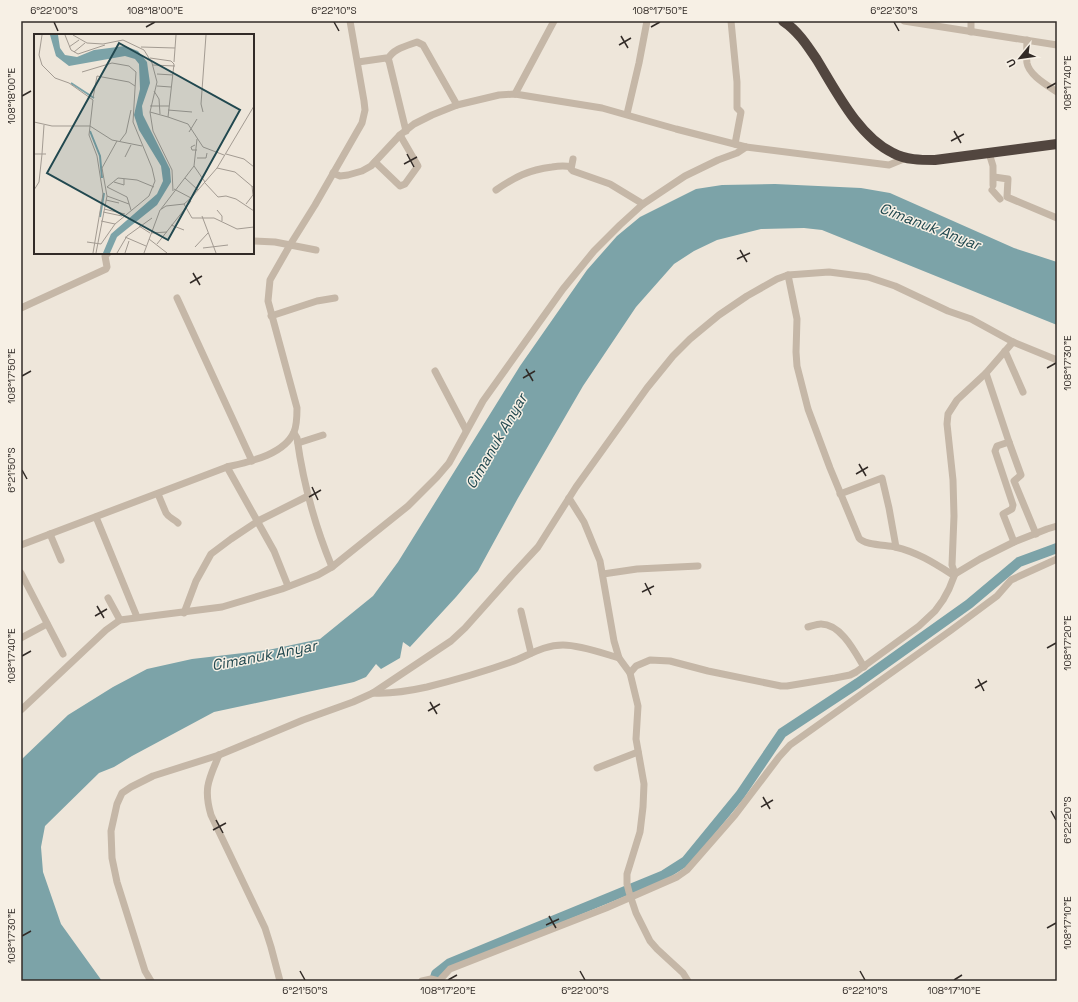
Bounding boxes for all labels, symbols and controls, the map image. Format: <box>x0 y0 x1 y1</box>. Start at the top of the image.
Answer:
text: 6°22'00"S <box>30 4 78 17</box>
text: 108°18'00"E <box>127 4 183 17</box>
text: 6°22'10"S <box>311 4 357 17</box>
text: 108°17'50"E <box>632 4 688 17</box>
text: 6°22'30"S <box>870 4 918 17</box>
inset map <box>34 34 254 254</box>
north arrow <box>1000 38 1040 78</box>
text: 108°17'40"E <box>1061 55 1074 111</box>
text: U <box>1003 56 1019 69</box>
text: 108°18'00"E <box>5 68 18 124</box>
water label: Cimanuk Anyar <box>877 198 985 254</box>
text: 108°17'30"E <box>1061 335 1074 391</box>
text: 108°17'50"E <box>5 348 18 404</box>
water label: Cimanuk Anyar <box>461 389 532 492</box>
text: 6°21'50"S <box>5 447 18 493</box>
text: 108°17'20"E <box>1061 615 1074 671</box>
text: 108°17'40"E <box>5 628 18 684</box>
water label: Cimanuk Anyar <box>210 635 320 675</box>
text: 6°22'20"S <box>1061 796 1074 844</box>
text: 108°17'10"E <box>1061 896 1074 950</box>
text: 108°17'30"E <box>5 908 18 964</box>
text: 6°21'50"S <box>282 984 328 997</box>
text: 108°17'20"E <box>420 984 476 997</box>
text: 6°22'00"S <box>561 984 609 997</box>
text: 6°22'10"S <box>842 984 888 997</box>
text: 108°17'10"E <box>927 984 981 997</box>

